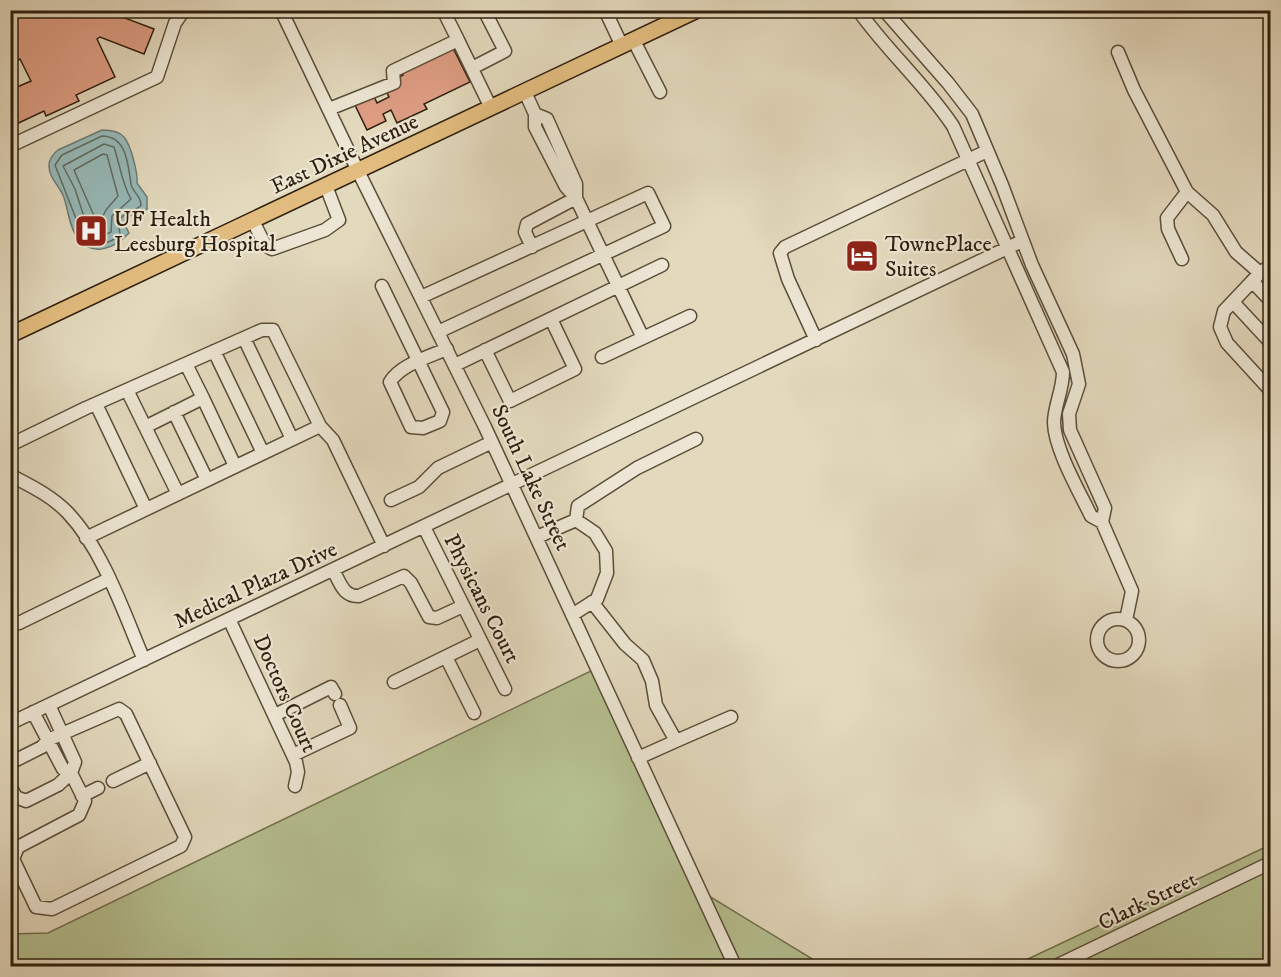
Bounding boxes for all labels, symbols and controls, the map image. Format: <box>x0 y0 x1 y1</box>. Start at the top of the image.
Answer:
street label: East Dixie Avenue <box>266 108 423 200</box>
place label: UF Health Leesburg Hospital <box>114 206 276 258</box>
hospital icon: UF Health Leesburg Hospital <box>73 213 109 249</box>
place label: TownePlace Suites <box>885 231 992 283</box>
hotel icon: TownePlace Suites <box>844 238 880 274</box>
street label: South Lake Street <box>485 400 576 555</box>
street label: Physicans Court <box>438 530 526 668</box>
street label: Medical Plaza Drive <box>170 536 342 635</box>
street label: Doctors Court <box>247 631 323 757</box>
street label: Clark Street <box>1094 866 1201 937</box>

